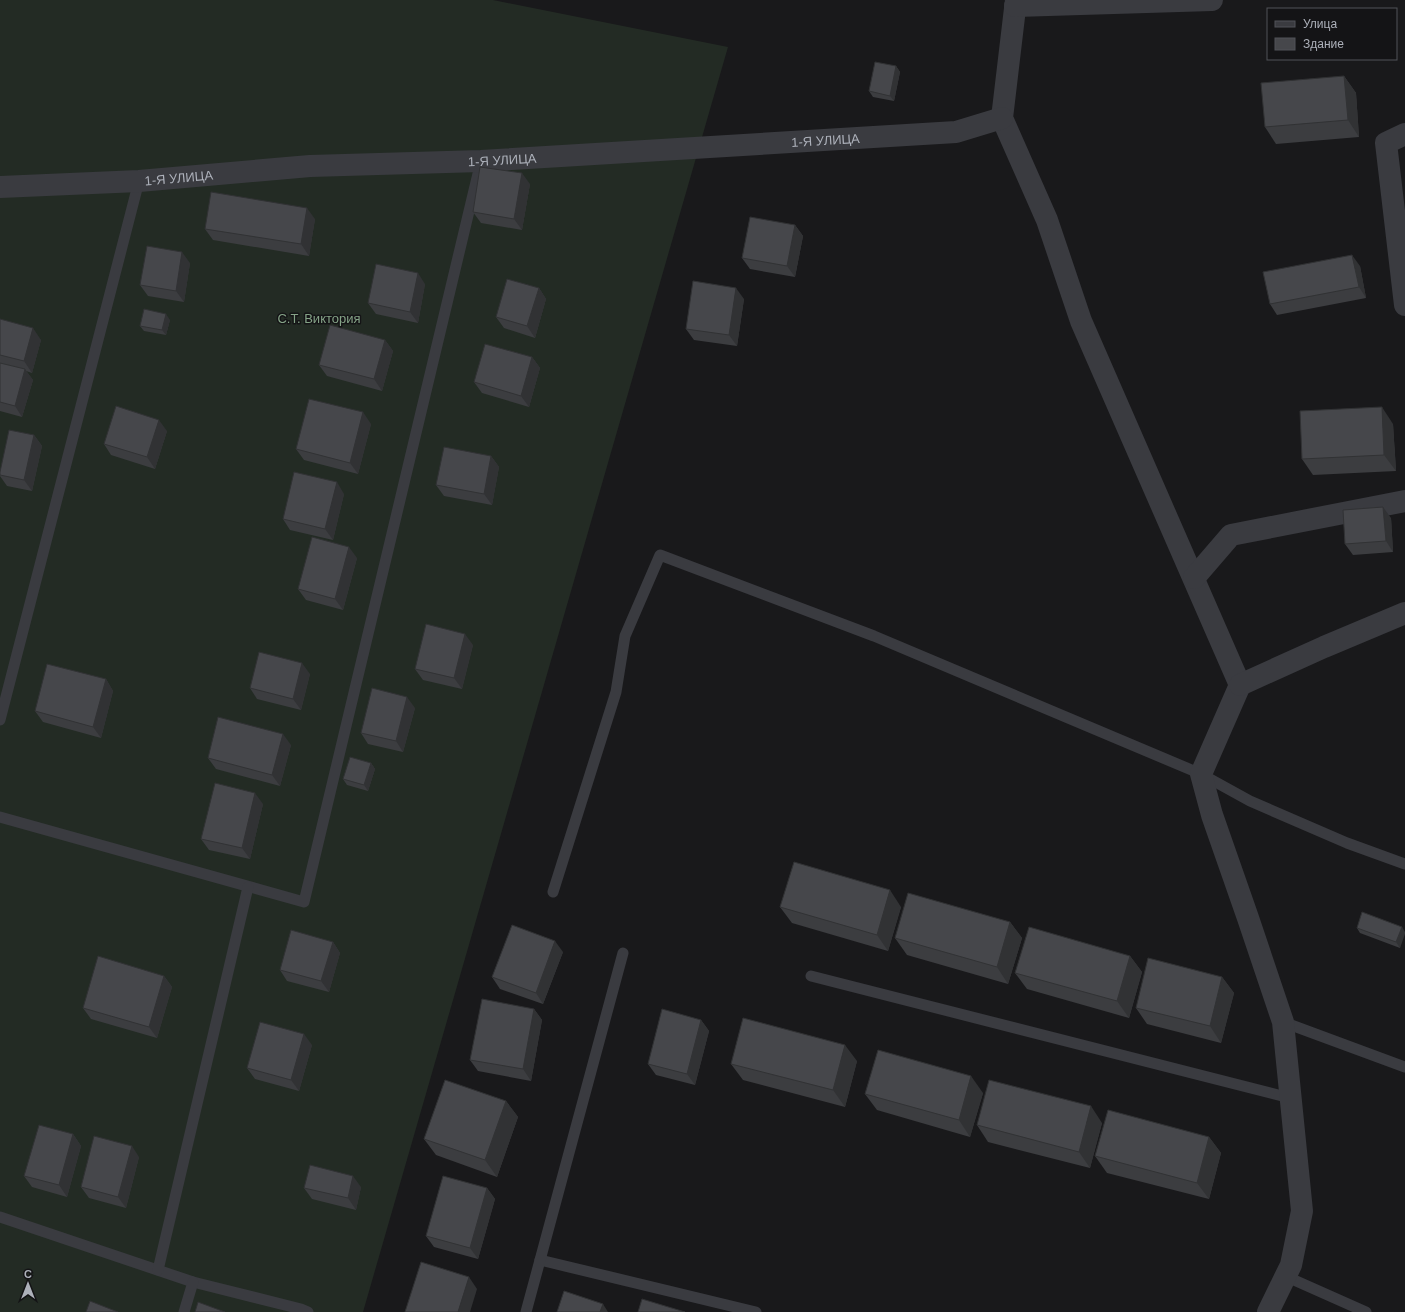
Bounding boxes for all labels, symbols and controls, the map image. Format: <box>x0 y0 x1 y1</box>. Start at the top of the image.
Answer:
legend <box>1267 8 1397 60</box>
text: Улица <box>1303 17 1337 31</box>
text: Здание <box>1303 37 1344 51</box>
street label: 1-Я УЛИЦА <box>791 130 861 150</box>
street label: 1-Я УЛИЦА <box>468 150 537 169</box>
street label: 1-Я УЛИЦА <box>144 167 214 188</box>
park label: С.Т. Виктория <box>277 311 361 326</box>
north arrow <box>8 1264 48 1304</box>
text: С <box>24 1268 32 1280</box>

